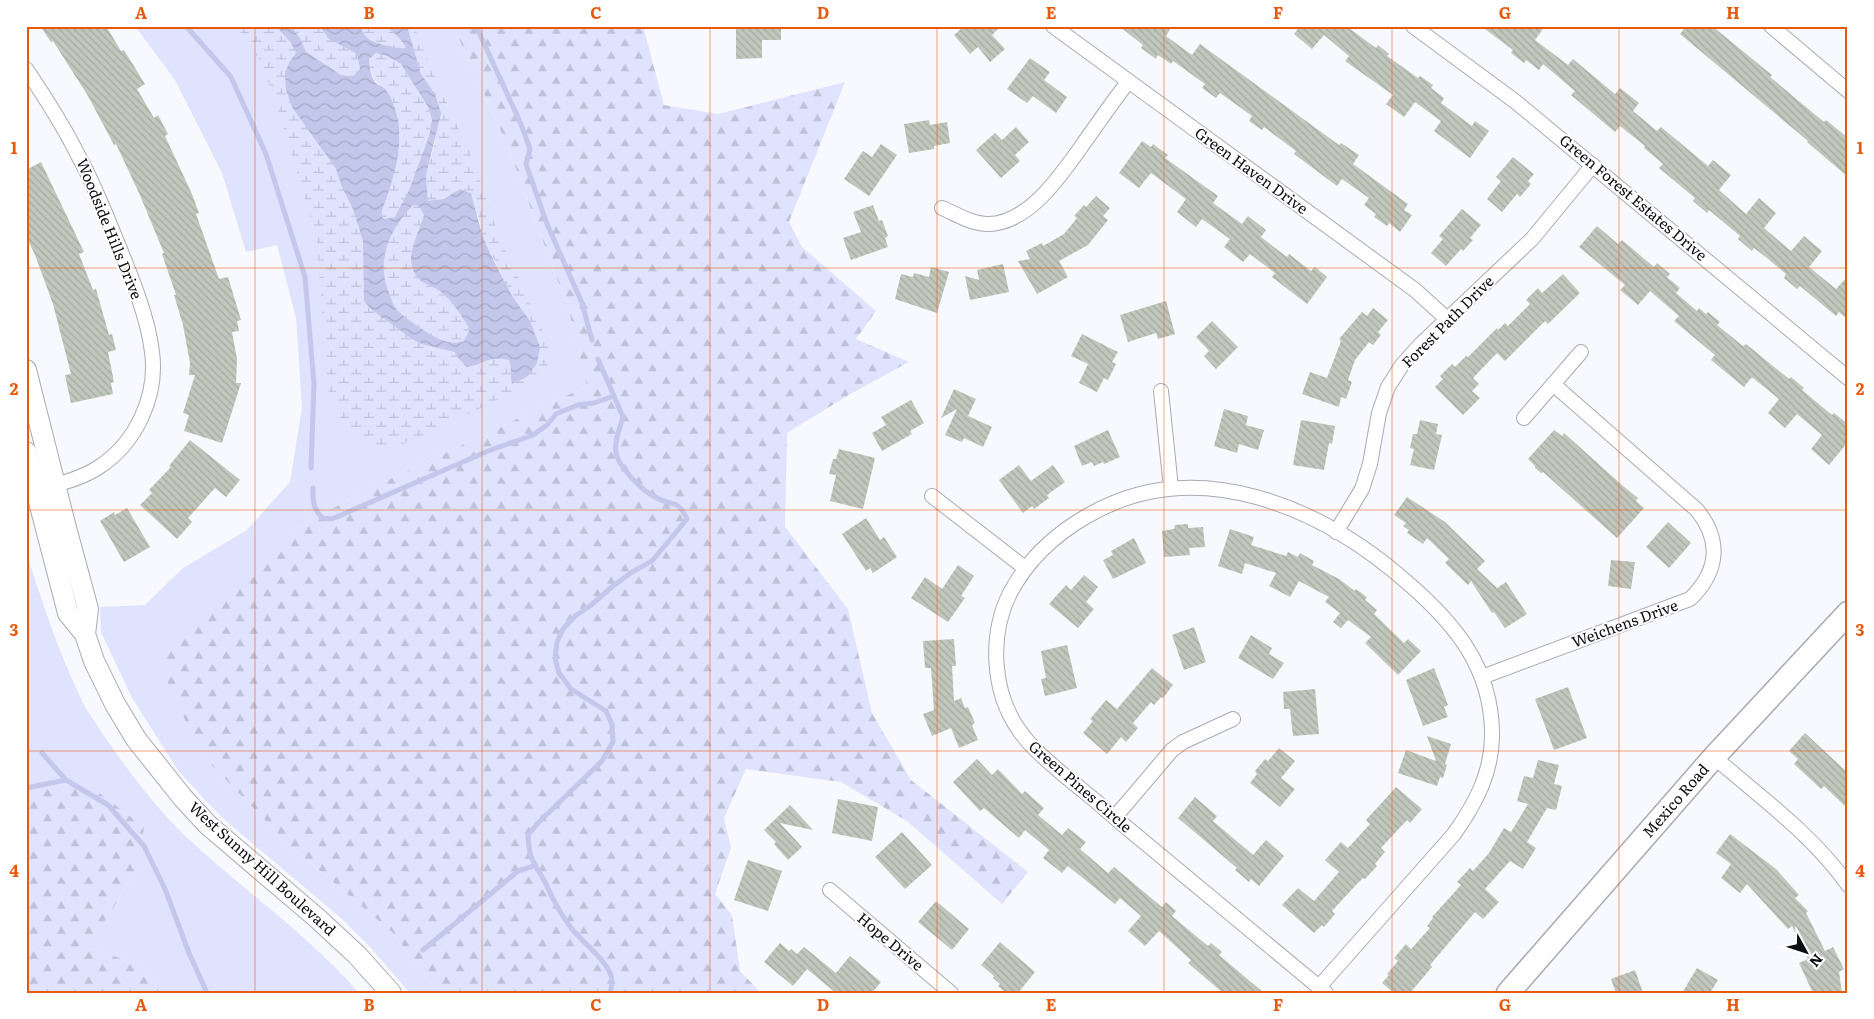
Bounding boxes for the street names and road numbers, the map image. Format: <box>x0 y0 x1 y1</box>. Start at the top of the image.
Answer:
street label: Green Haven Drive <box>1190 121 1313 219</box>
street label: Green Forest Estates Drive <box>1555 128 1713 266</box>
street label: Woodside Hills Drive <box>72 154 149 303</box>
street label: Forest Path Drive <box>1395 269 1499 372</box>
street label: Weichens Drive <box>1568 593 1681 652</box>
street label: Green Pines Circle <box>1024 734 1138 837</box>
street label: Mexico Road <box>1636 758 1714 842</box>
street label: West Sunny Hill Boulevard <box>184 795 342 940</box>
street label: Hope Drive <box>853 906 929 976</box>

